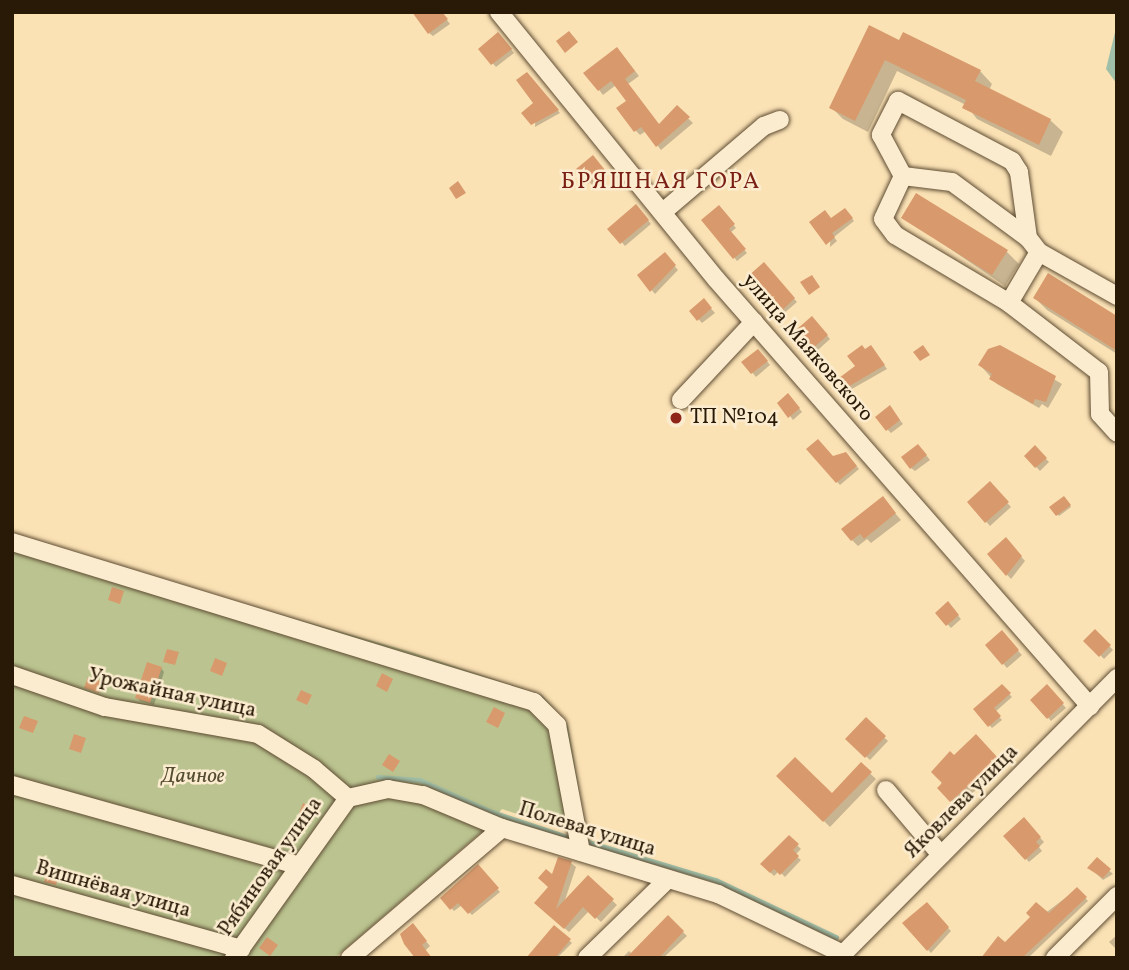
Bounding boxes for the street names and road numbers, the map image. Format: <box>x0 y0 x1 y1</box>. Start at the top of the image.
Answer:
street label: улица Маяковского <box>736 269 878 427</box>
street label: Урожайная улица <box>85 664 259 724</box>
street label: Яковлева улица <box>900 740 1024 864</box>
street label: Рябиновая улица <box>213 792 329 942</box>
street label: Полевая улица <box>515 797 659 863</box>
street label: Вишнёвая улица <box>32 856 194 924</box>

